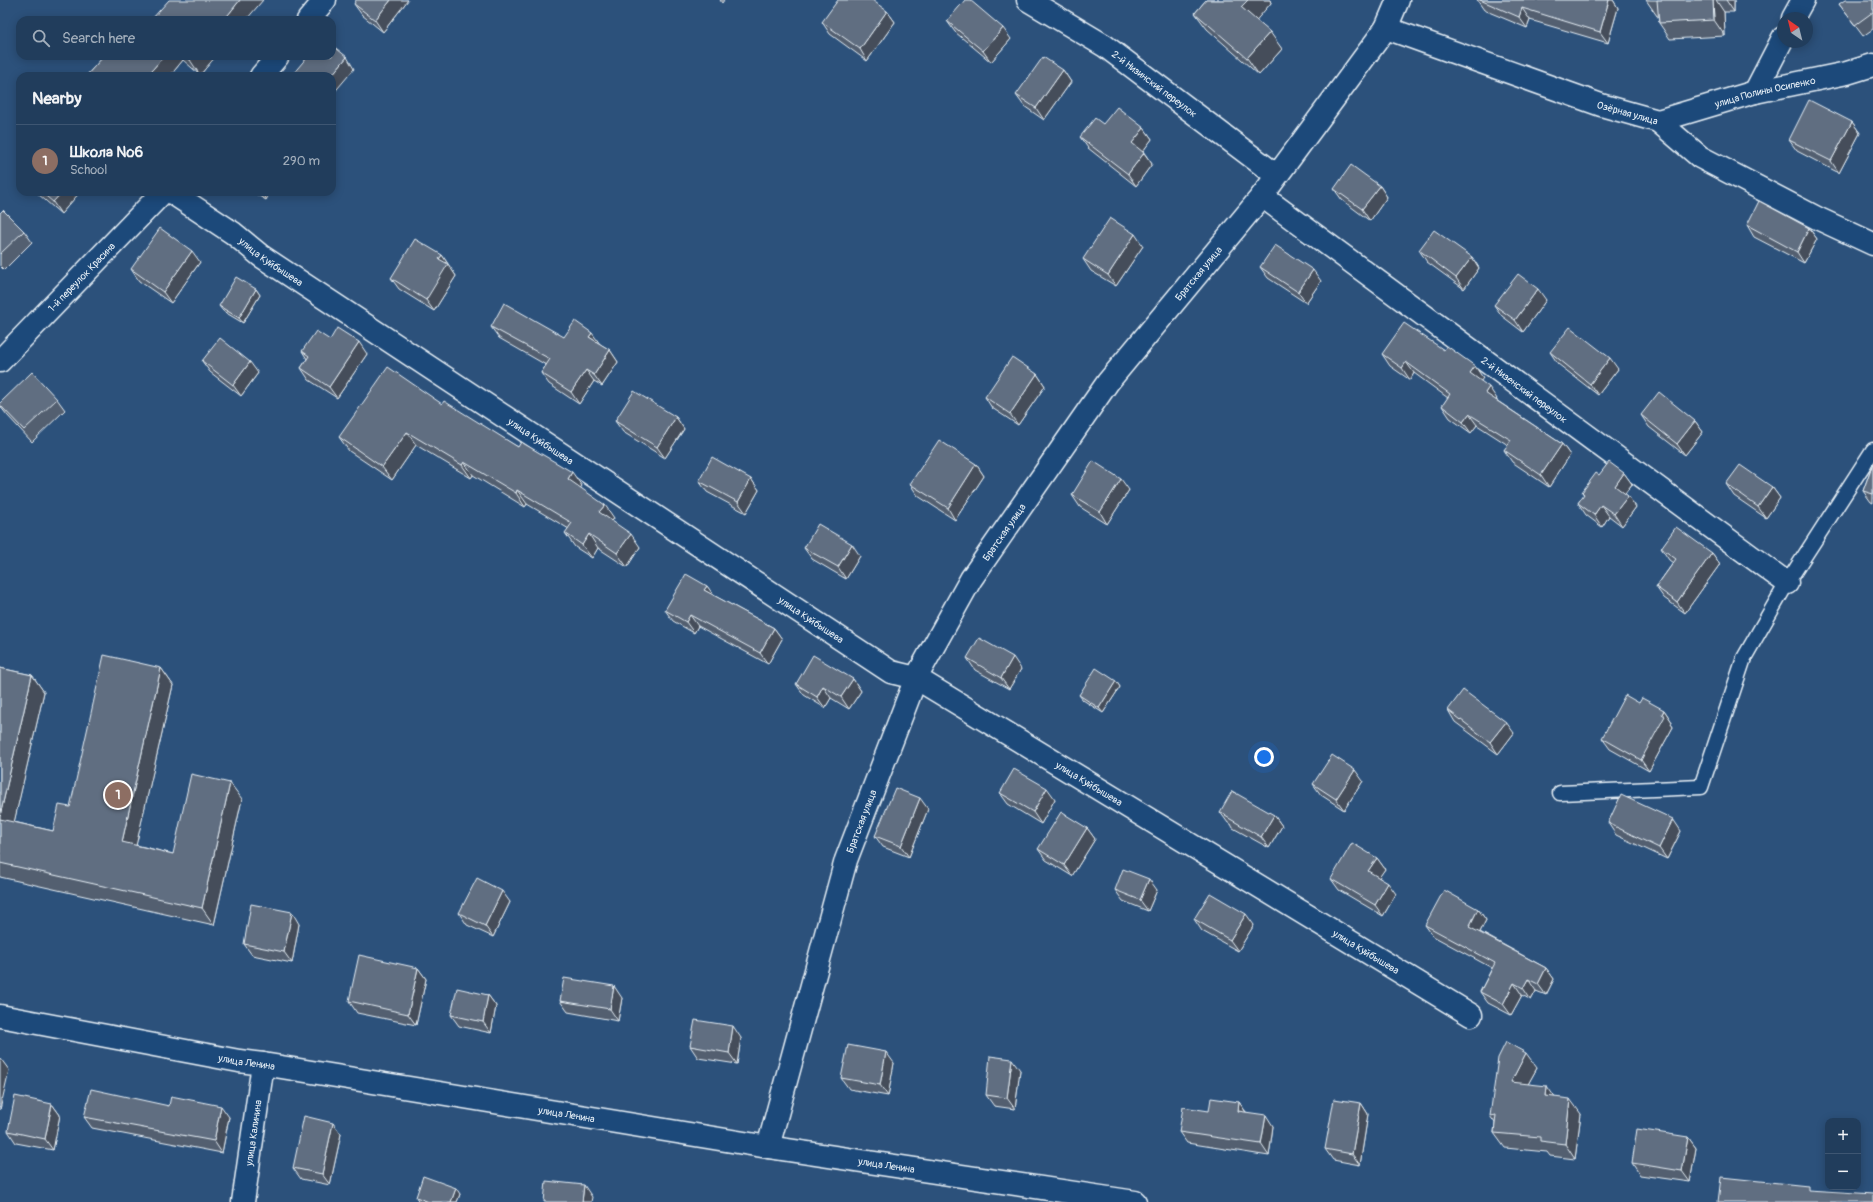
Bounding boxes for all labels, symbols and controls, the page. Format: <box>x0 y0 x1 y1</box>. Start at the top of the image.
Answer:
north arrow <box>1777 12 1813 48</box>
search box <box>16 16 336 60</box>
icon: search <box>30 27 52 49</box>
text: Search here <box>62 29 135 48</box>
street label: 2-й Низинский переулок <box>1109 48 1199 120</box>
street label: улица Полины Осипенко <box>1712 75 1817 111</box>
text: Nearby <box>32 88 81 109</box>
street label: Озёрная улица <box>1595 99 1660 128</box>
text: Школа №6 <box>70 143 143 162</box>
text: 1 <box>42 153 48 169</box>
text: 290 m <box>283 153 320 169</box>
text: School <box>70 162 107 178</box>
street label: улица Куйбышева <box>235 235 305 289</box>
street label: 1-й переулок Красина <box>46 240 118 315</box>
street label: Братская улица <box>1173 244 1225 303</box>
street label: 2-й Низенский переулок <box>1478 355 1569 426</box>
street label: улица Куйбышева <box>505 415 576 468</box>
street label: Братская улица <box>980 501 1029 563</box>
street label: улица Куйбышева <box>775 594 846 646</box>
your location <box>1254 747 1274 767</box>
street label: улица Куйбышева <box>1052 759 1125 809</box>
pin: 1 <box>105 780 131 810</box>
street label: Братская улица <box>844 788 880 855</box>
street label: улица Куйбышева <box>1329 927 1402 977</box>
street label: улица Ленина <box>216 1052 276 1073</box>
street label: улица Калинина <box>243 1099 265 1168</box>
street label: улица Ленина <box>536 1104 596 1125</box>
map controls <box>1825 1118 1861 1190</box>
button: + <box>1825 1118 1861 1154</box>
button: − <box>1825 1154 1861 1190</box>
street label: улица Ленина <box>856 1155 916 1176</box>

